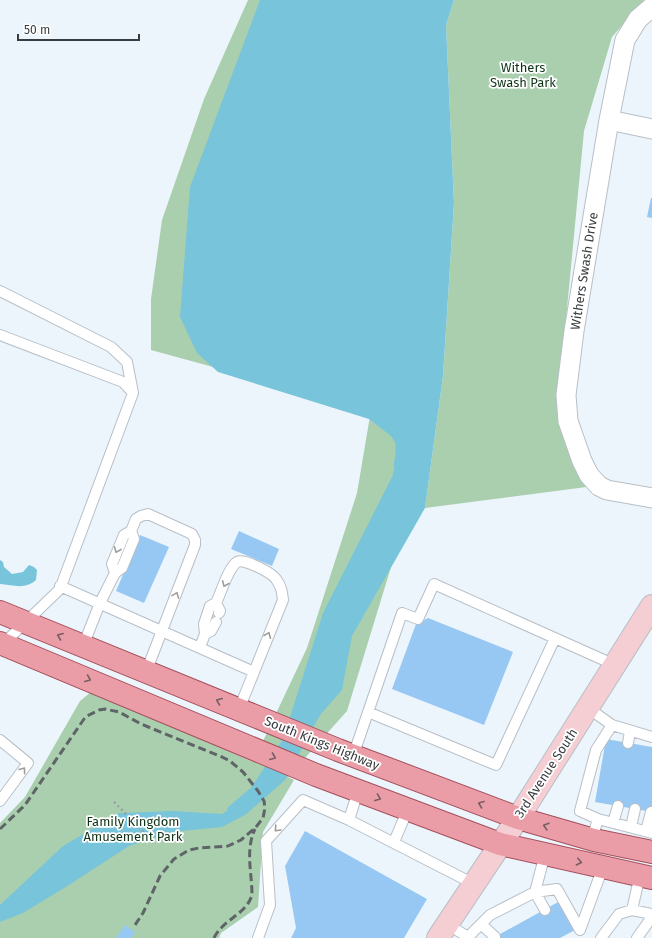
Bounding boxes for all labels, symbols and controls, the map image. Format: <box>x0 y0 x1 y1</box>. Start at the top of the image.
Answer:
scale bar <box>18 16 139 42</box>
text: 50 m <box>24 23 50 37</box>
park label: Withers Swash Park <box>490 60 556 90</box>
street label: Withers Swash Drive <box>567 211 601 331</box>
one-way arrow <box>114 547 122 554</box>
one-way arrow <box>221 580 229 587</box>
one-way arrow <box>171 591 179 599</box>
one-way arrow <box>264 632 272 639</box>
one-way arrow <box>56 633 63 641</box>
one-way arrow <box>84 675 91 683</box>
one-way arrow <box>215 698 222 706</box>
street label: South Kings Highway <box>262 713 382 773</box>
street label: 3rd Avenue South <box>512 726 580 820</box>
one-way arrow <box>269 752 276 760</box>
one-way arrow <box>19 767 26 774</box>
one-way arrow <box>375 794 382 802</box>
one-way arrow <box>478 801 485 809</box>
park label: Family Kingdom Amusement Park <box>84 814 183 844</box>
one-way arrow <box>543 822 550 831</box>
one-way arrow <box>274 824 282 832</box>
one-way arrow <box>576 857 582 865</box>

